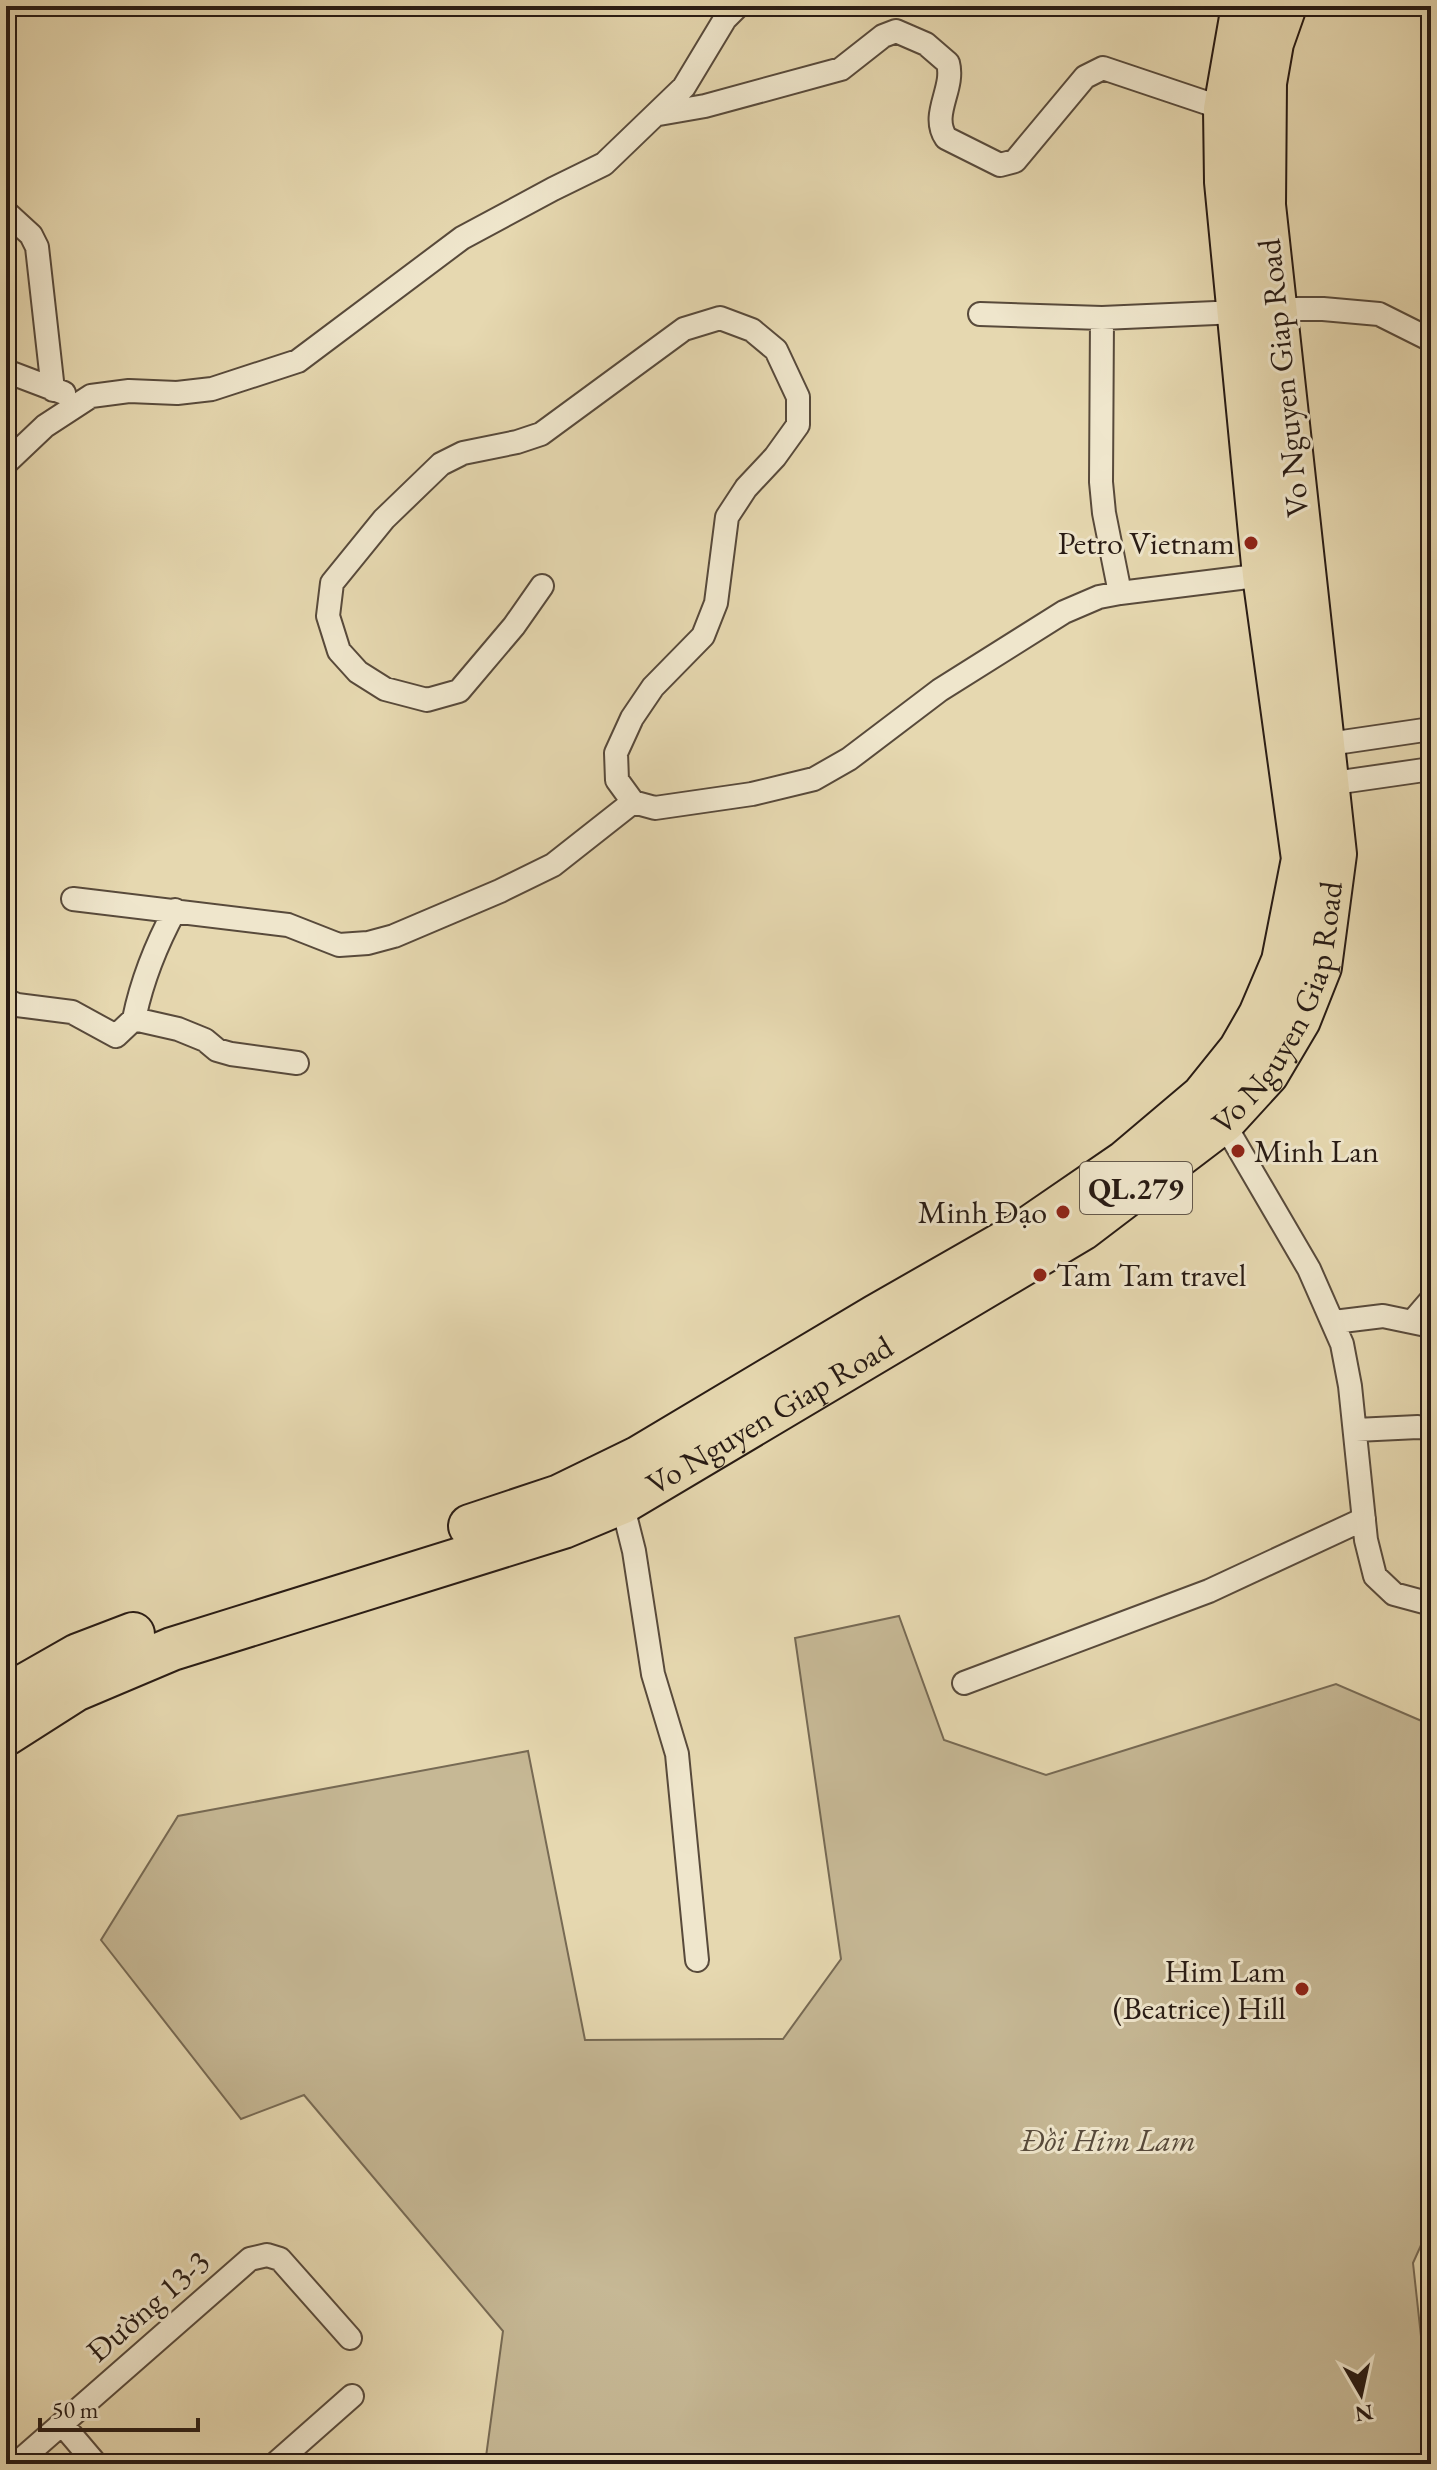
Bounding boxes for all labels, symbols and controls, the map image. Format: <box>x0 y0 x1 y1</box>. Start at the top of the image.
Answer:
street label: Vo Nguyen Giap Road <box>1247 236 1318 519</box>
place label: Petro Vietnam <box>1058 522 1235 564</box>
marker: Petro Vietnam <box>1242 534 1260 552</box>
street label: Vo Nguyen Giap Road <box>1203 878 1352 1144</box>
place label: Minh Lan <box>1254 1130 1379 1172</box>
marker: Minh Lan <box>1229 1142 1247 1160</box>
road number: QL.279 <box>1080 1162 1192 1214</box>
place label: Minh Đạo <box>918 1191 1047 1233</box>
marker: Minh Đạo <box>1054 1203 1072 1221</box>
place label: Tam Tam travel <box>1056 1254 1247 1296</box>
marker: Tam Tam travel <box>1031 1266 1049 1284</box>
street label: Vo Nguyen Giap Road <box>638 1325 901 1505</box>
place label: Him Lam (Beatrice) Hill <box>1113 1950 1286 2029</box>
marker: Him Lam (Beatrice) Hill <box>1293 1980 1311 1998</box>
park label: Đồi Him Lam <box>1019 2119 1196 2161</box>
street label: Đường 13-3 <box>77 2241 219 2371</box>
north arrow <box>1321 2354 1401 2434</box>
scale bar <box>40 2382 198 2432</box>
text: 50 m <box>52 2394 99 2425</box>
text: N <box>1353 2398 1375 2429</box>

